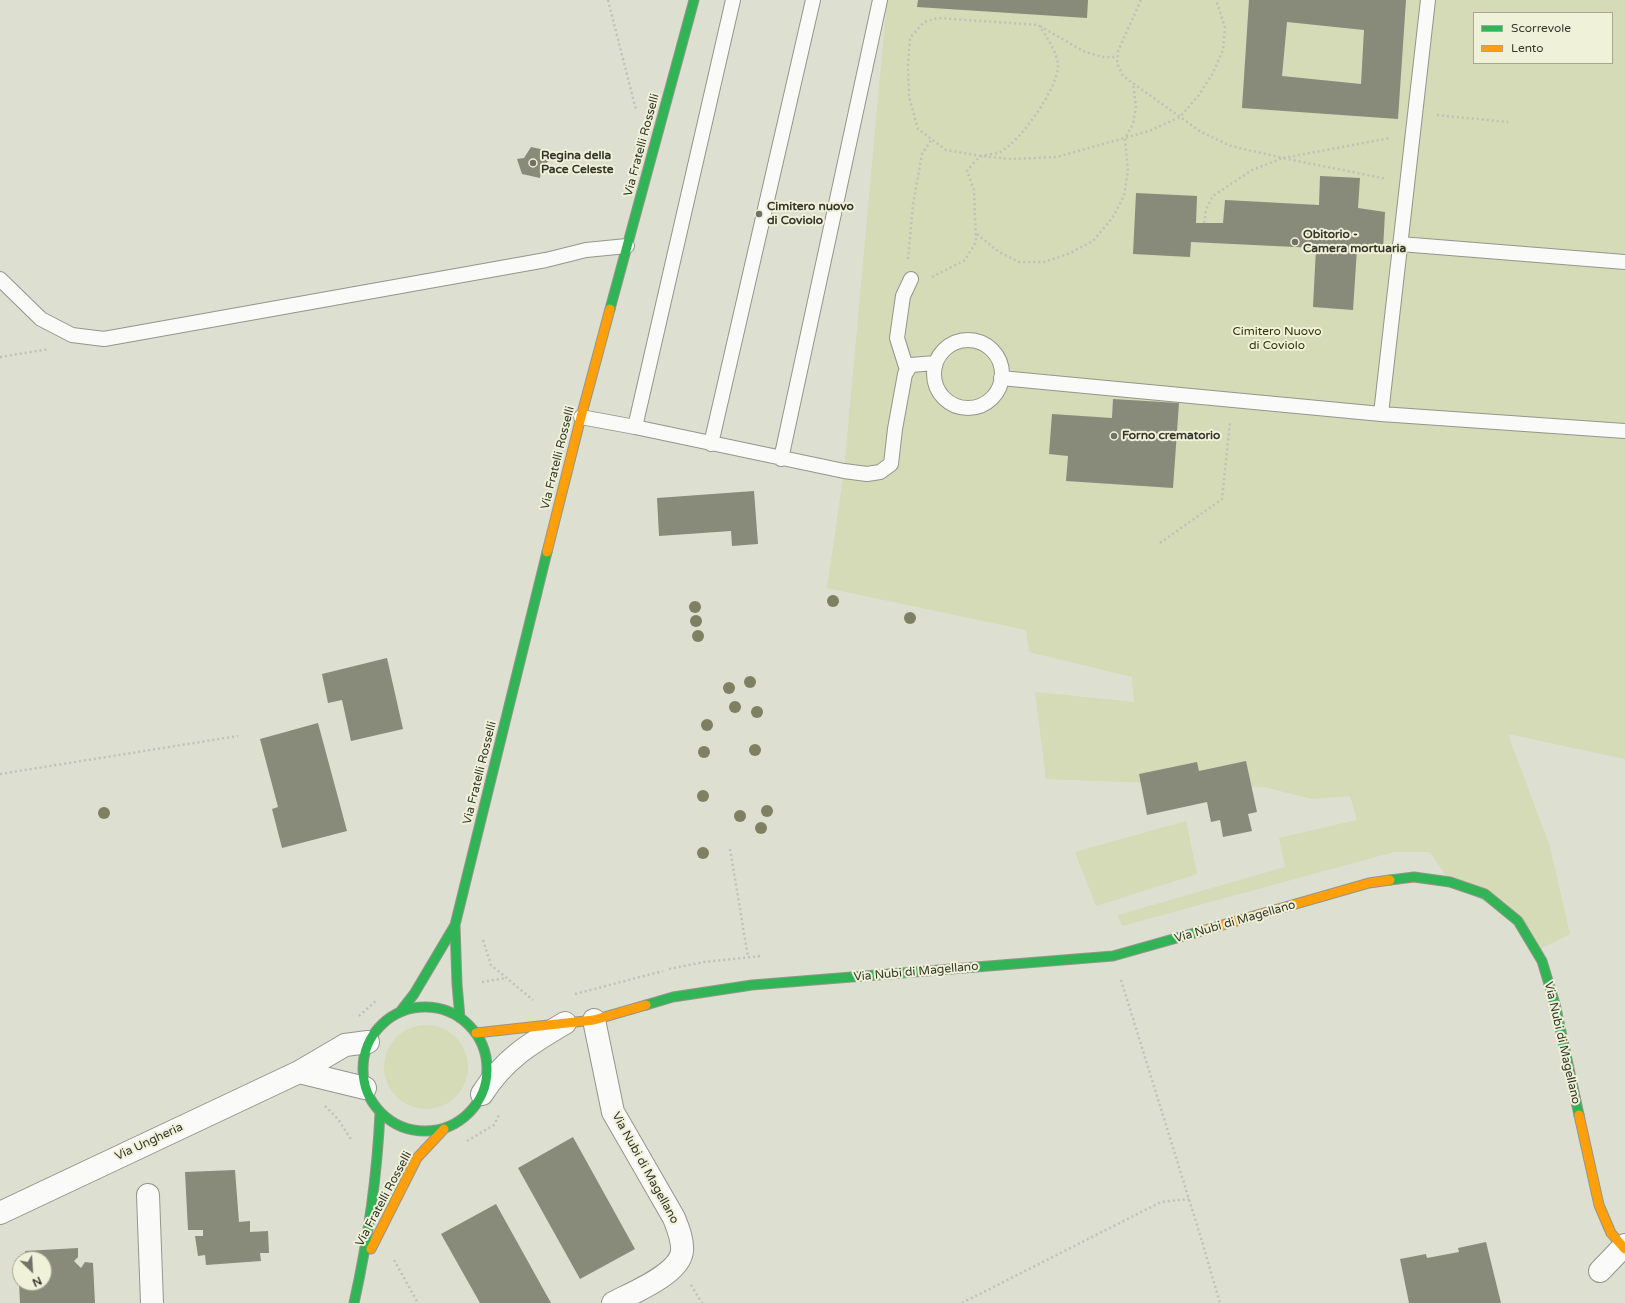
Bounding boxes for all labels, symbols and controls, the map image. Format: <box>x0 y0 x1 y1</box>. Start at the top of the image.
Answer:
legend <box>1473 12 1613 64</box>
text: Scorrevole <box>1511 21 1571 35</box>
text: Lento <box>1511 41 1544 55</box>
street label: Via Fratelli Rosselli <box>621 92 663 198</box>
place label: Regina della Pace Celeste <box>541 149 613 177</box>
marker: Regina della Pace Celeste <box>528 158 538 168</box>
place label: Cimitero nuovo di Coviolo <box>767 200 854 228</box>
marker: Cimitero nuovo di Coviolo <box>754 209 764 219</box>
place label: Obitorio - Camera mortuaria <box>1303 228 1406 256</box>
marker: Obitorio - Camera mortuaria <box>1290 237 1300 247</box>
park label: Cimitero Nuovo di Coviolo <box>1232 325 1322 353</box>
street label: Via Fratelli Rosselli <box>538 405 578 511</box>
place label: Forno crematorio <box>1122 429 1220 443</box>
marker: Forno crematorio <box>1109 431 1119 441</box>
street label: Via Fratelli Rosselli <box>460 720 500 826</box>
street label: Via Nubi di Magellano <box>1173 898 1297 946</box>
street label: Via Nubi di Magellano <box>853 959 979 985</box>
street label: Via Nubi di Magellano <box>1541 980 1583 1106</box>
street label: Via Nubi di Magellano <box>608 1110 682 1226</box>
street label: Via Ungheria <box>113 1120 185 1164</box>
street label: Via Fratelli Rosselli <box>353 1149 415 1249</box>
north arrow <box>12 1251 52 1291</box>
text: N <box>30 1274 44 1289</box>

